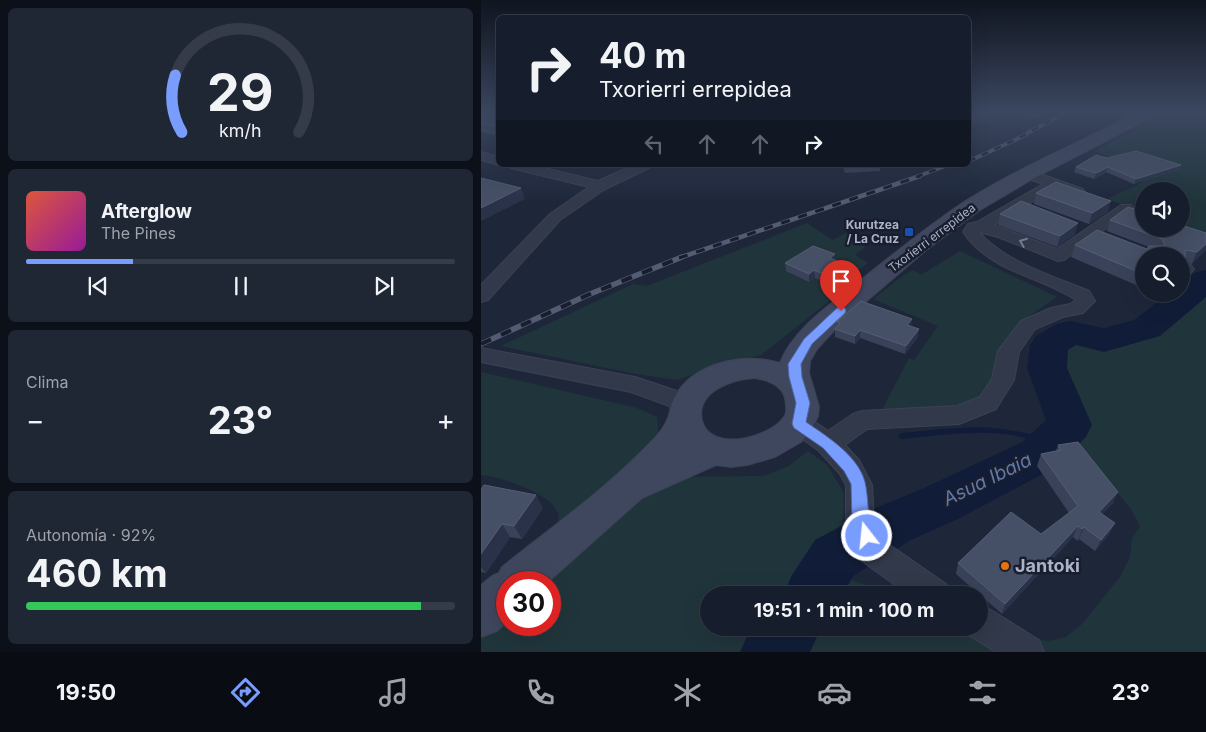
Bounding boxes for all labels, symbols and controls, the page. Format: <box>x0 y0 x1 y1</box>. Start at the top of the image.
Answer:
text: 40 m <box>599 34 687 76</box>
icon: right <box>516 35 581 100</box>
text: 29 <box>207 61 274 124</box>
text: Txorierri errepidea <box>599 76 792 102</box>
text: km/h <box>219 120 262 141</box>
icon: left <box>640 130 668 158</box>
icon: ahead <box>693 130 721 158</box>
icon: ahead <box>746 130 774 158</box>
icon: right <box>799 130 827 158</box>
map controls <box>1135 182 1190 302</box>
button: sound <box>1135 182 1190 237</box>
text: Afterglow <box>101 200 192 223</box>
street label: Txorierri errepidea <box>885 200 978 275</box>
place label: Kurutzea / La Cruz <box>846 217 899 246</box>
text: The Pines <box>101 223 176 243</box>
marker: Kurutzea / La Cruz <box>903 226 915 238</box>
one-way arrow <box>1019 238 1028 248</box>
button: search <box>1135 247 1190 302</box>
pin <box>820 260 862 311</box>
icon: arrive <box>827 267 855 295</box>
icon: previous <box>84 272 112 300</box>
icon: pause <box>227 272 255 300</box>
icon: next <box>370 272 398 300</box>
text: Clima <box>26 372 68 392</box>
text: 23° <box>208 397 273 443</box>
text: − <box>26 403 45 437</box>
text: + <box>436 403 455 437</box>
water label: Asua Ibaia <box>938 448 1036 511</box>
position arrow <box>840 509 892 561</box>
text: Autonomía · 92% <box>26 525 156 545</box>
text: 460 km <box>26 550 168 596</box>
place label: Jantoki <box>1015 555 1080 576</box>
marker: Jantoki <box>999 560 1011 572</box>
speed limit sign: 30 <box>496 571 561 636</box>
text: 19:51 · 1 min · 100 m <box>754 599 934 622</box>
icon: directions <box>228 675 263 710</box>
icon: music <box>376 675 411 710</box>
icon: phone <box>523 675 558 710</box>
icon: climate <box>670 675 705 710</box>
icon: car <box>817 675 852 710</box>
icon: filters <box>965 675 1000 710</box>
text: 19:50 <box>56 679 116 705</box>
text: 23° <box>1112 679 1150 705</box>

